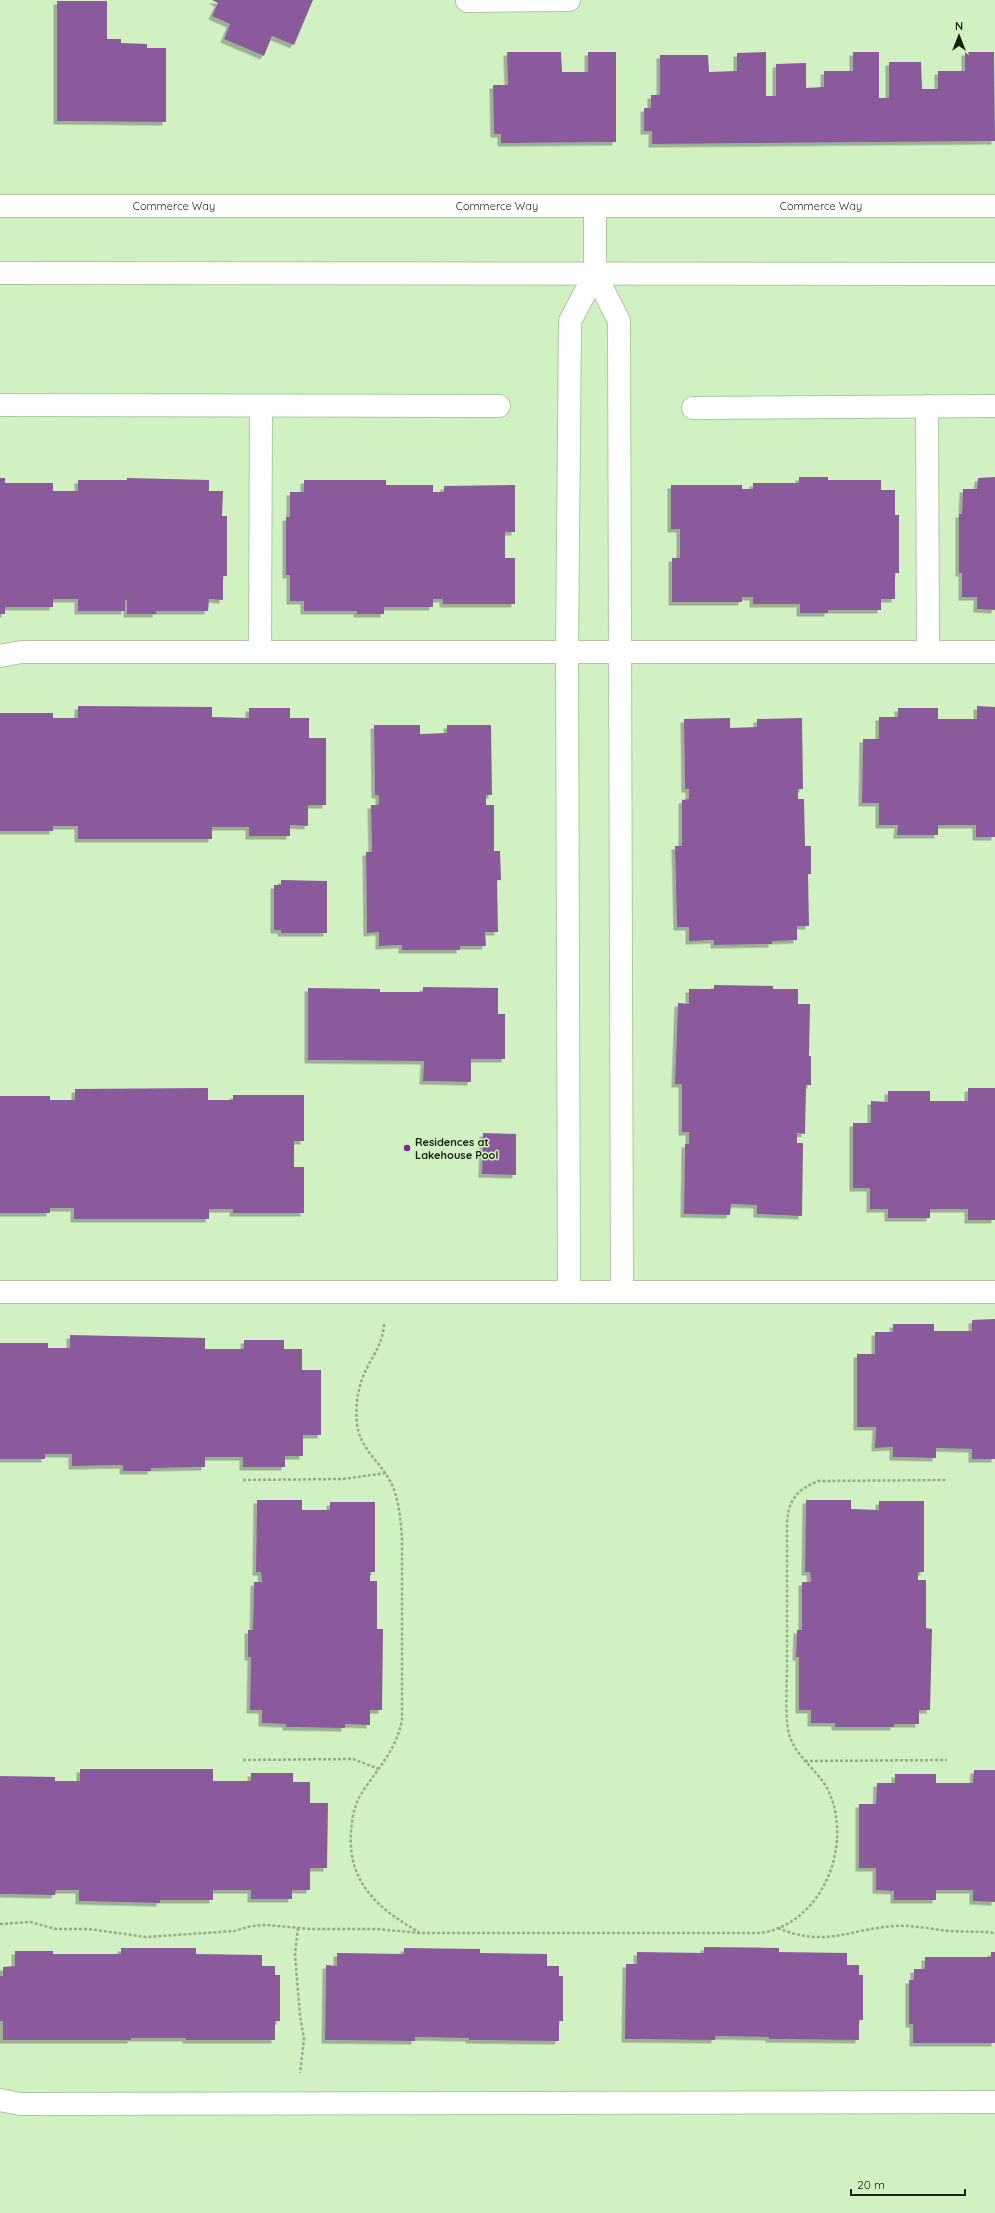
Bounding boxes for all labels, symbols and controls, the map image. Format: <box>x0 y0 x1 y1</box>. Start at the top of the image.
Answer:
north arrow <box>939 16 979 56</box>
text: N <box>955 19 963 33</box>
street label: Commerce Way <box>133 199 215 213</box>
street label: Commerce Way <box>456 199 538 213</box>
street label: Commerce Way <box>780 199 862 213</box>
place label: Residences at Lakehouse Pool <box>415 1135 498 1162</box>
marker: Residences at Lakehouse Pool <box>402 1143 412 1153</box>
scale bar <box>851 2171 965 2197</box>
text: 20 m <box>857 2177 885 2192</box>

